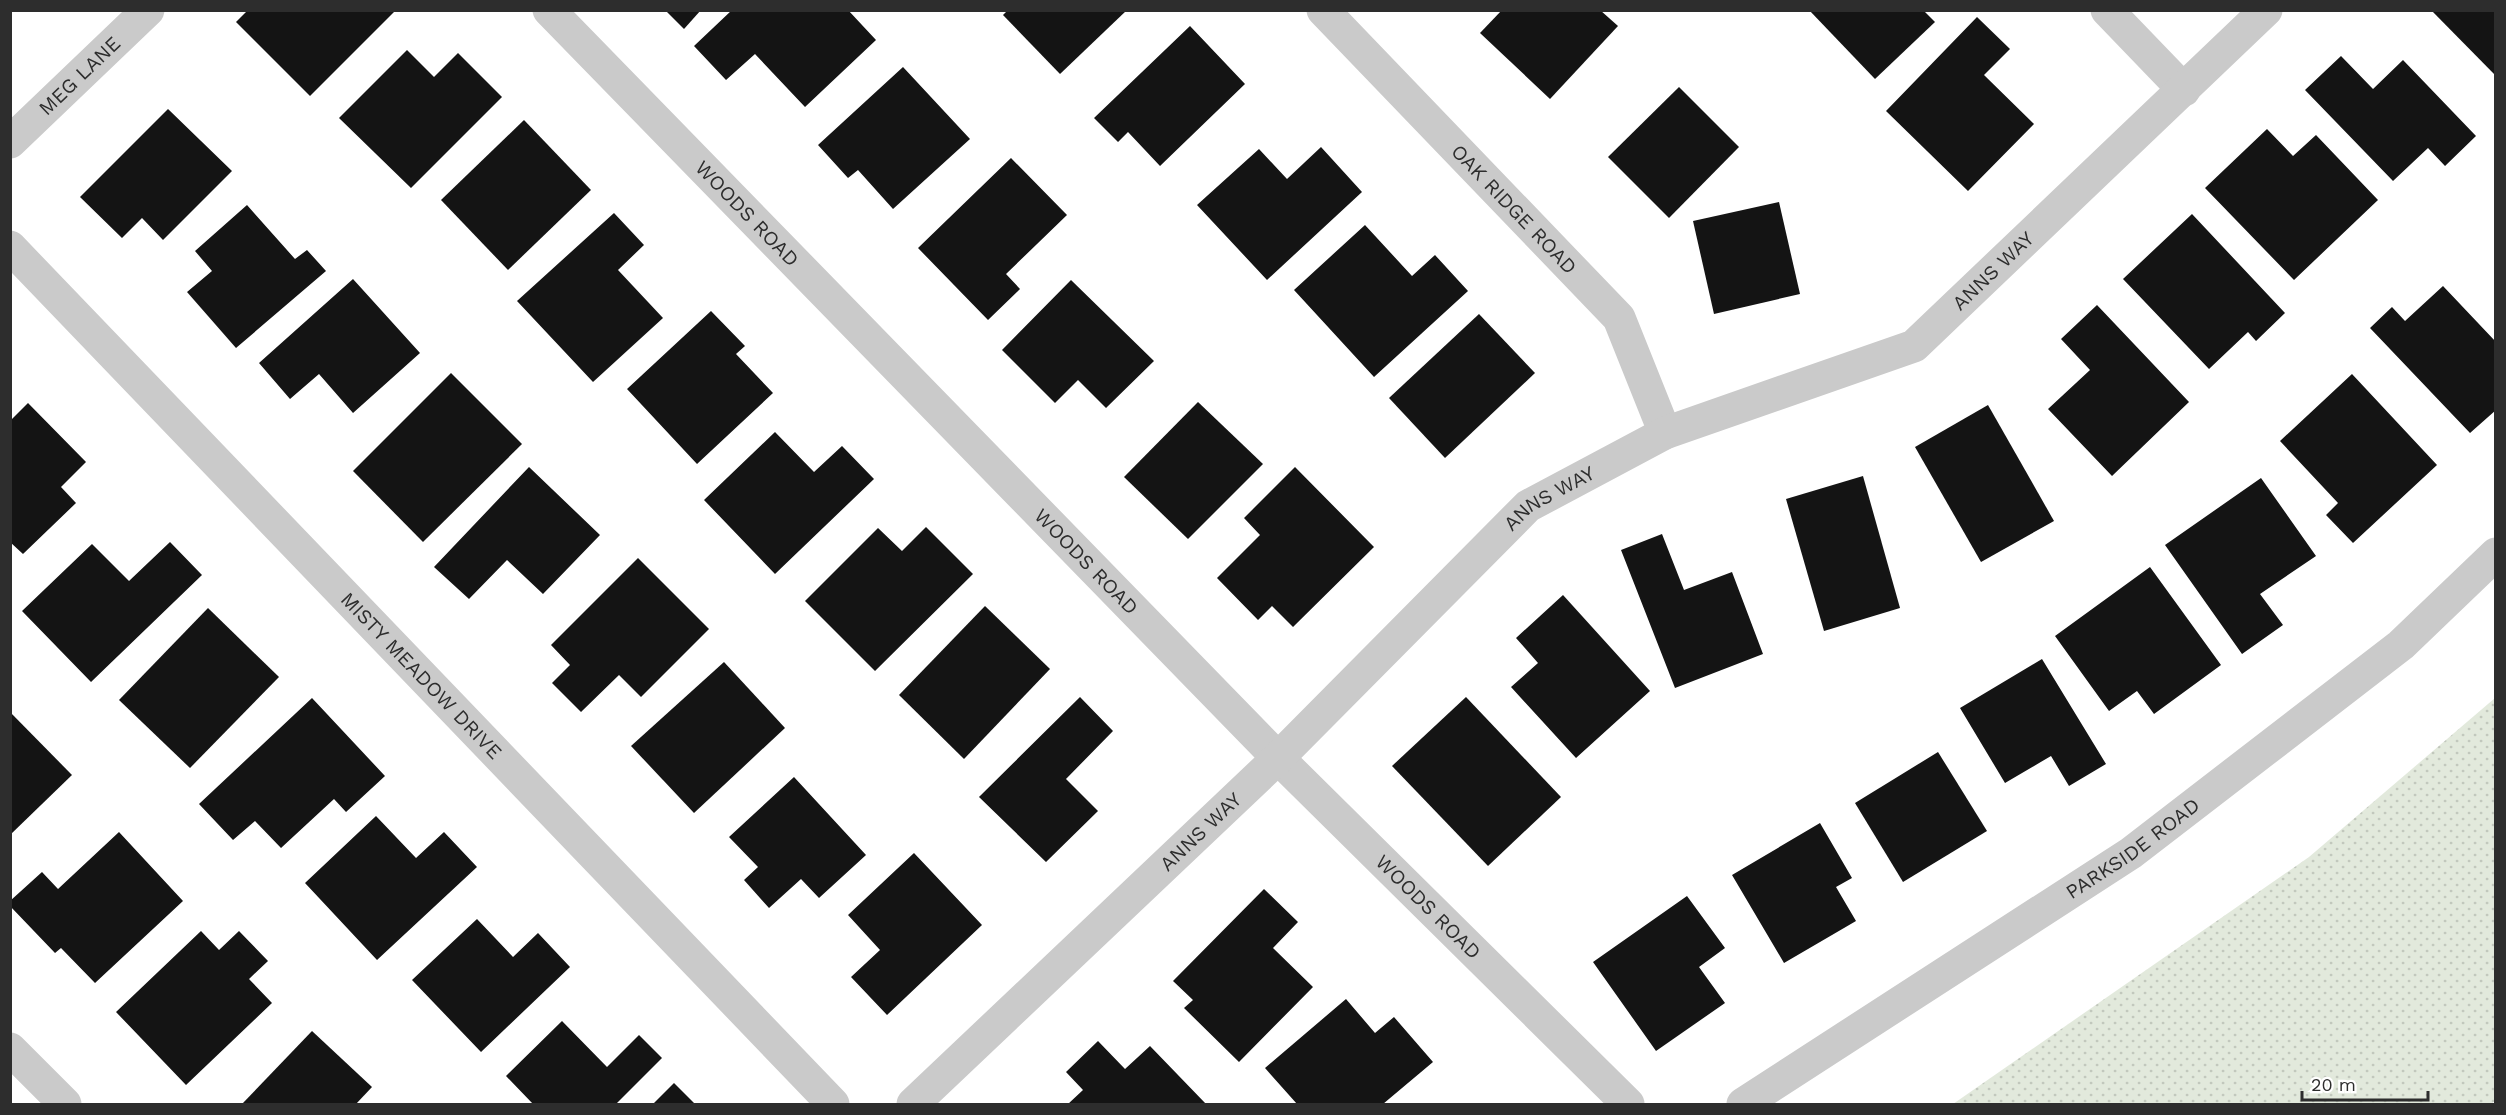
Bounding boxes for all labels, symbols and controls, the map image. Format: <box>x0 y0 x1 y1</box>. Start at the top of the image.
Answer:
street label: MEG LANE <box>34 31 125 120</box>
street label: OAK RIDGE ROAD <box>1447 139 1582 279</box>
street label: WOODS ROAD <box>690 155 804 271</box>
street label: ANNS WAY <box>1947 226 2039 315</box>
street label: ANNS WAY <box>1499 460 1599 536</box>
street label: WOODS ROAD <box>1030 503 1143 619</box>
street label: MISTY MEADOW DRIVE <box>336 587 507 764</box>
street label: ANNS WAY <box>1155 787 1247 876</box>
street label: PARKSIDE ROAD <box>2061 793 2204 904</box>
street label: WOODS ROAD <box>1371 850 1486 964</box>
scale bar <box>2302 1064 2428 1102</box>
text: 20 m <box>2311 1074 2356 1095</box>

